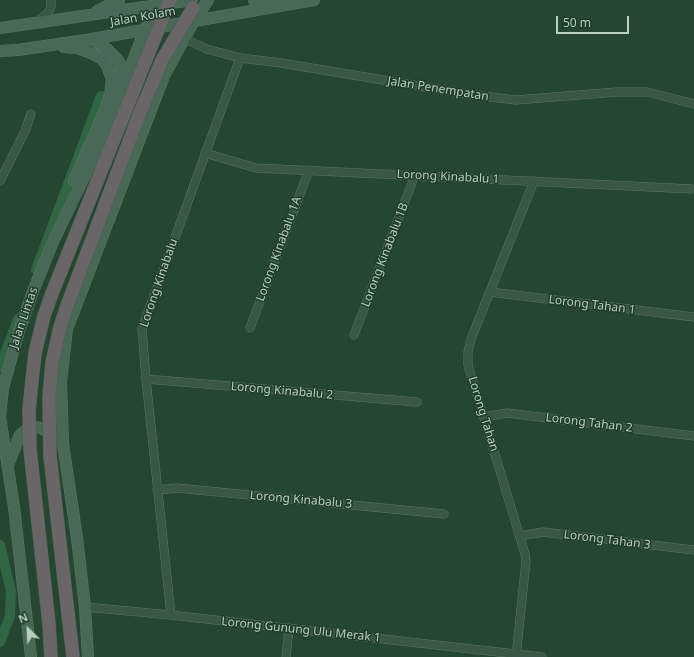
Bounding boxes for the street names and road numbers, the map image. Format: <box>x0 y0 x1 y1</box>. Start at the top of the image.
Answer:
street label: Jalan Kolam <box>109 4 177 30</box>
street label: Jalan Penempatan <box>386 74 490 104</box>
street label: Lorong Kinabalu 1 <box>396 167 500 187</box>
street label: Lorong Kinabalu 1A <box>253 195 305 303</box>
street label: Lorong Kinabalu 1B <box>358 201 412 309</box>
street label: Lorong Kinabalu <box>137 237 181 329</box>
street label: Jalan Lintas <box>7 285 41 351</box>
street label: Lorong Tahan 1 <box>548 293 636 317</box>
street label: Lorong Tahan <box>465 375 501 453</box>
street label: Lorong Kinabalu 2 <box>230 379 334 403</box>
street label: Lorong Tahan 2 <box>545 411 633 435</box>
street label: Lorong Kinabalu 3 <box>249 488 353 512</box>
street label: Lorong Tahan 3 <box>563 528 651 552</box>
street label: Lorong Gunung Ulu Merak 1 <box>221 614 381 646</box>

